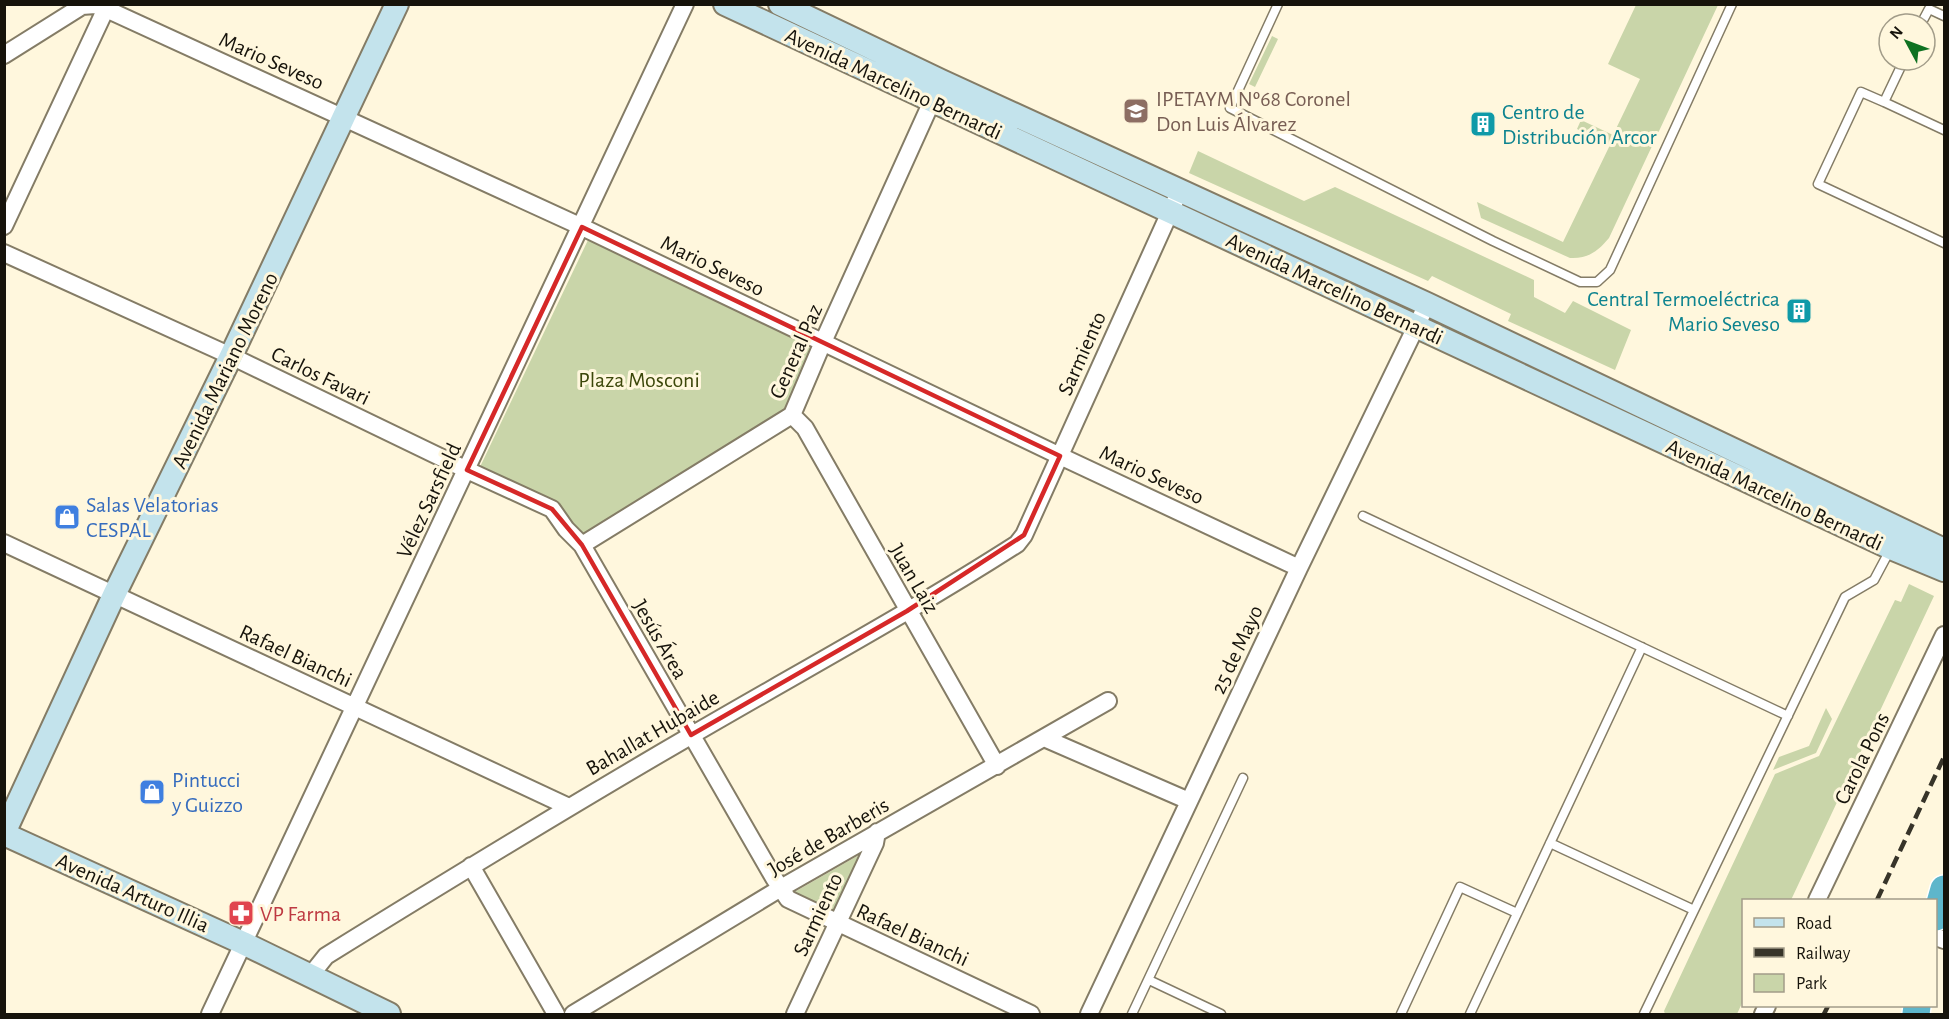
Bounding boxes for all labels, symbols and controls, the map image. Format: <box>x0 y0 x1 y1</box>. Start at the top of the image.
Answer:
north arrow <box>1877 12 1937 72</box>
text: N <box>1887 23 1906 42</box>
street label: Avenida Marcelino Bernardi <box>782 24 1005 144</box>
street label: Mario Seveso <box>216 28 327 94</box>
place label: IPETAYM Nº68 Coronel Don Luis Álvarez <box>1156 88 1351 135</box>
school or university icon: IPETAYM Nº68 Coronel Don Luis Álvarez <box>1121 96 1151 126</box>
place label: Centro de Distribución Arcor <box>1502 101 1657 148</box>
building icon: Centro de Distribución Arcor <box>1468 109 1498 139</box>
street label: Avenida Marcelino Bernardi <box>1223 229 1446 349</box>
street label: Mario Seveso <box>657 231 768 300</box>
street label: Avenida Mariano Moreno <box>168 269 282 472</box>
place label: Central Termoeléctrica Mario Seveso <box>1587 288 1780 335</box>
building icon: Central Termoeléctrica Mario Seveso <box>1784 296 1814 326</box>
street label: General Paz <box>765 301 826 402</box>
street label: Sarmiento <box>1054 308 1110 399</box>
street label: Carlos Favari <box>268 343 373 409</box>
park label: Plaza Mosconi <box>578 369 700 391</box>
street label: Avenida Marcelino Bernardi <box>1663 435 1886 555</box>
street label: Vélez Sarsfield <box>393 440 465 561</box>
street label: Mario Seveso <box>1096 441 1207 509</box>
place label: Salas Velatorias CESPAL <box>86 494 219 541</box>
shop icon: Salas Velatorias CESPAL <box>52 502 82 532</box>
street label: Juan Laiz <box>885 540 943 617</box>
street label: Jesús Área <box>629 596 692 683</box>
street label: 25 de Mayo <box>1207 602 1267 697</box>
street label: Rafael Bianchi <box>236 620 355 691</box>
street label: Bahallat Hubaide <box>582 686 723 780</box>
street label: Carola Pons <box>1830 709 1894 808</box>
place label: Pintucci y Guizzo <box>171 769 243 816</box>
shop icon: Pintucci y Guizzo <box>137 777 167 807</box>
street label: José de Barberis <box>764 794 893 880</box>
street label: Avenida Arturo Illia <box>53 849 212 936</box>
street label: Sarmiento <box>789 869 847 959</box>
pharmacy icon: VP Farma <box>226 898 256 928</box>
street label: Rafael Bianchi <box>853 899 972 970</box>
legend <box>1742 899 1937 1007</box>
place label: VP Farma <box>260 903 341 925</box>
text: Road <box>1796 915 1832 933</box>
text: Railway <box>1796 945 1851 963</box>
text: Park <box>1796 975 1828 993</box>

